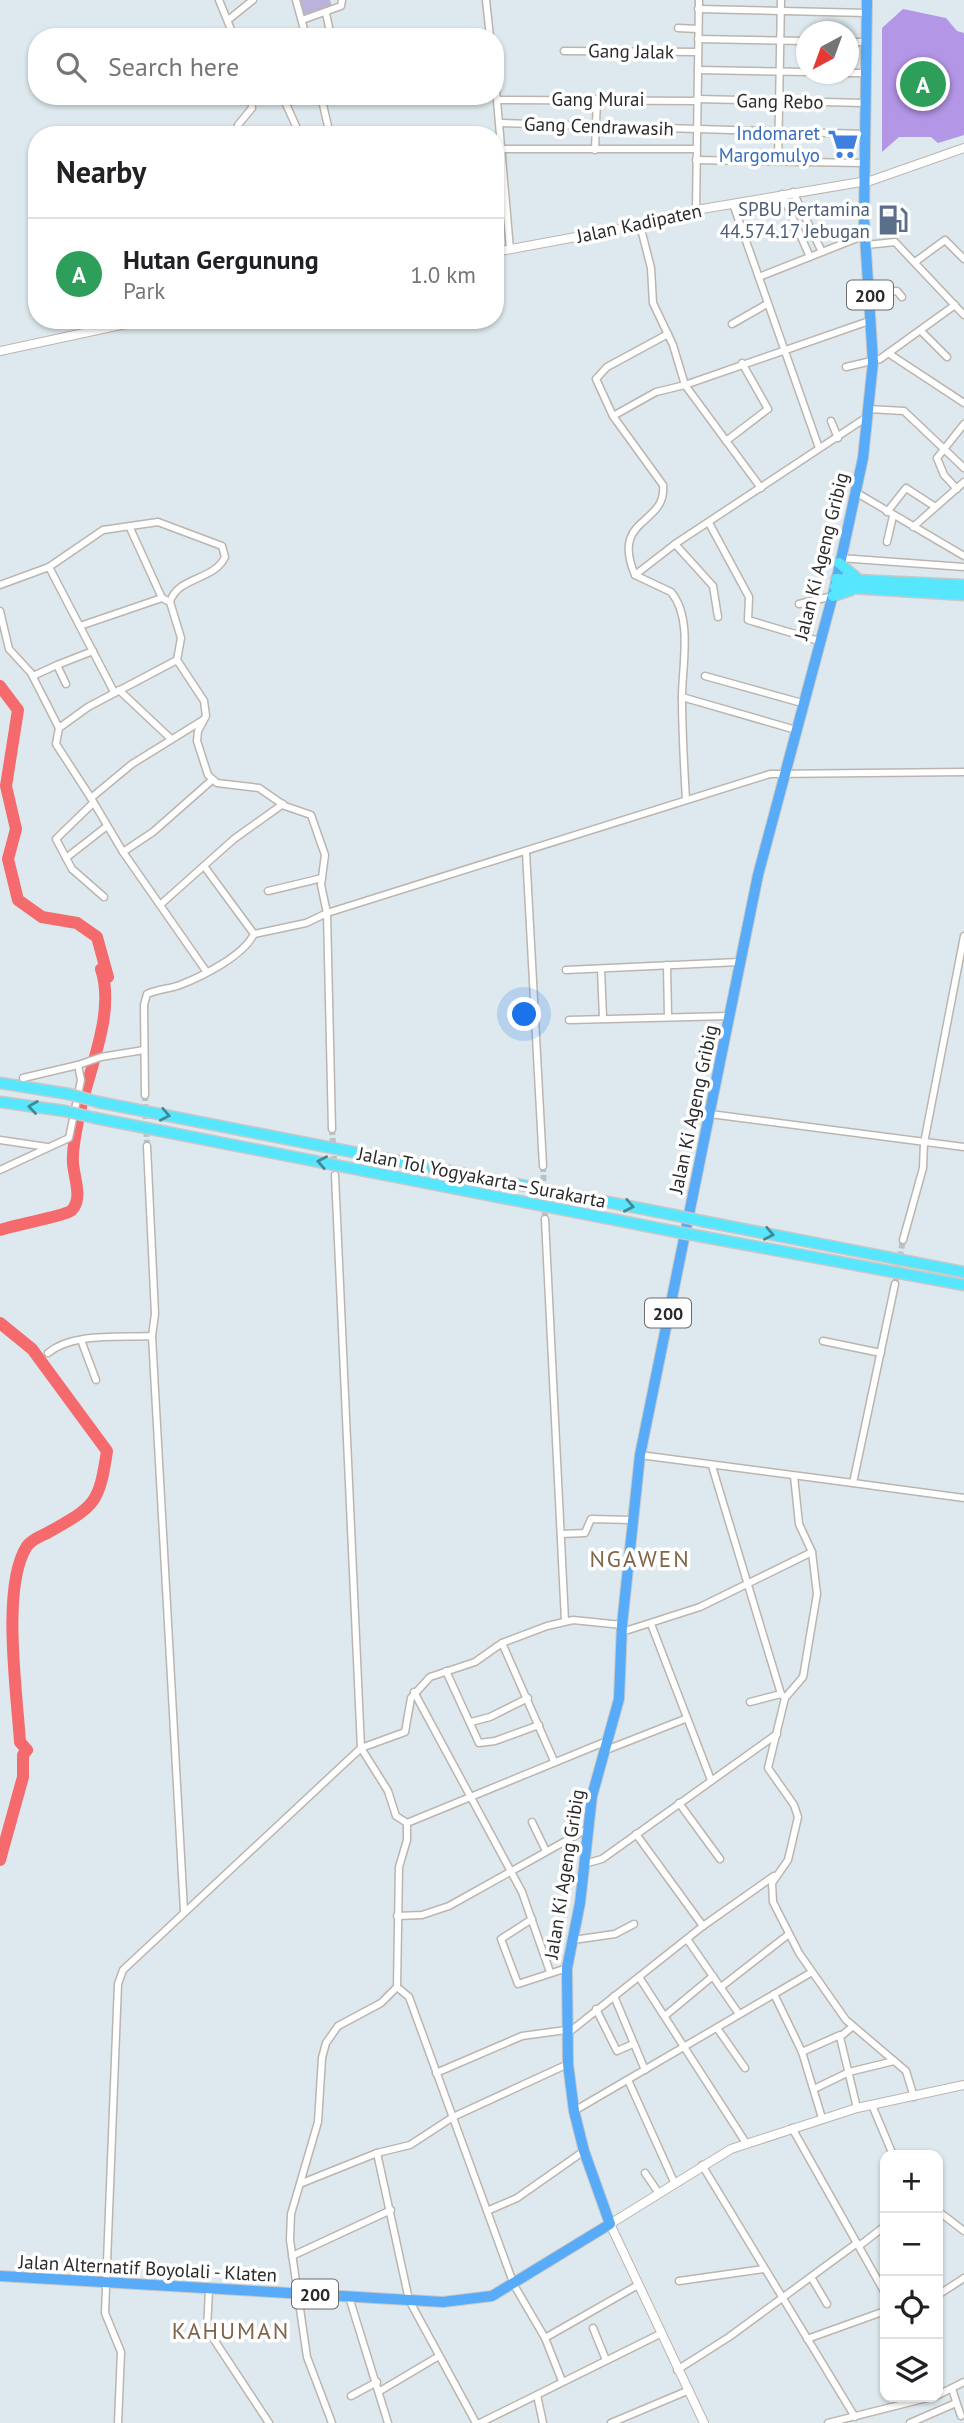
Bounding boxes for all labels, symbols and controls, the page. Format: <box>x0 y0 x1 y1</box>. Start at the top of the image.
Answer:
north arrow <box>796 21 859 84</box>
search box <box>28 28 504 105</box>
street label: Gang Jalak <box>588 38 674 64</box>
icon: search <box>52 48 90 86</box>
text: Search here <box>108 50 239 83</box>
pin: A <box>900 58 946 110</box>
street label: Gang Murai <box>552 87 644 111</box>
street label: Gang Rebo <box>736 88 824 114</box>
street label: Gang Cendrawasih <box>524 111 674 141</box>
place label: Indomaret Margomulyo <box>719 121 821 167</box>
supermarket icon: Indomaret Margomulyo <box>826 127 860 161</box>
text: Nearby <box>56 152 146 191</box>
place label: SPBU Pertamina 44.574.17 Jebugan <box>720 197 870 243</box>
street label: Jalan Kadipaten <box>573 198 704 248</box>
fuel station icon: SPBU Pertamina 44.574.17 Jebugan <box>876 203 910 237</box>
text: Hutan Gergunung <box>123 243 319 276</box>
text: A <box>72 260 86 289</box>
text: 1.0 km <box>410 260 476 289</box>
text: Park <box>123 276 165 305</box>
road number: 200 <box>847 281 893 310</box>
street label: Jalan Ki Ageng Gribig <box>788 470 853 643</box>
your location <box>507 997 541 1031</box>
street label: Jalan Ki Ageng Gribig <box>663 1023 723 1196</box>
one-way arrow <box>27 1099 39 1114</box>
one-way arrow <box>159 1107 171 1122</box>
street label: Jalan Tol Yogyakarta–Surakarta <box>355 1141 608 1213</box>
one-way arrow <box>316 1155 328 1170</box>
one-way arrow <box>623 1198 635 1213</box>
one-way arrow <box>763 1225 775 1240</box>
road number: 200 <box>645 1298 691 1328</box>
district label: NGAWEN <box>589 1544 691 1573</box>
street label: Jalan Ki Ageng Gribig <box>539 1787 589 1962</box>
map controls <box>880 2150 943 2402</box>
button: + <box>880 2150 943 2213</box>
button: − <box>880 2213 943 2276</box>
street label: Jalan Alternatif Boyolali - Klaten <box>17 2249 278 2287</box>
button: locate <box>880 2276 943 2339</box>
road number: 200 <box>292 2280 338 2308</box>
district label: KAHUMAN <box>172 2316 290 2345</box>
button: layers <box>880 2339 943 2402</box>

